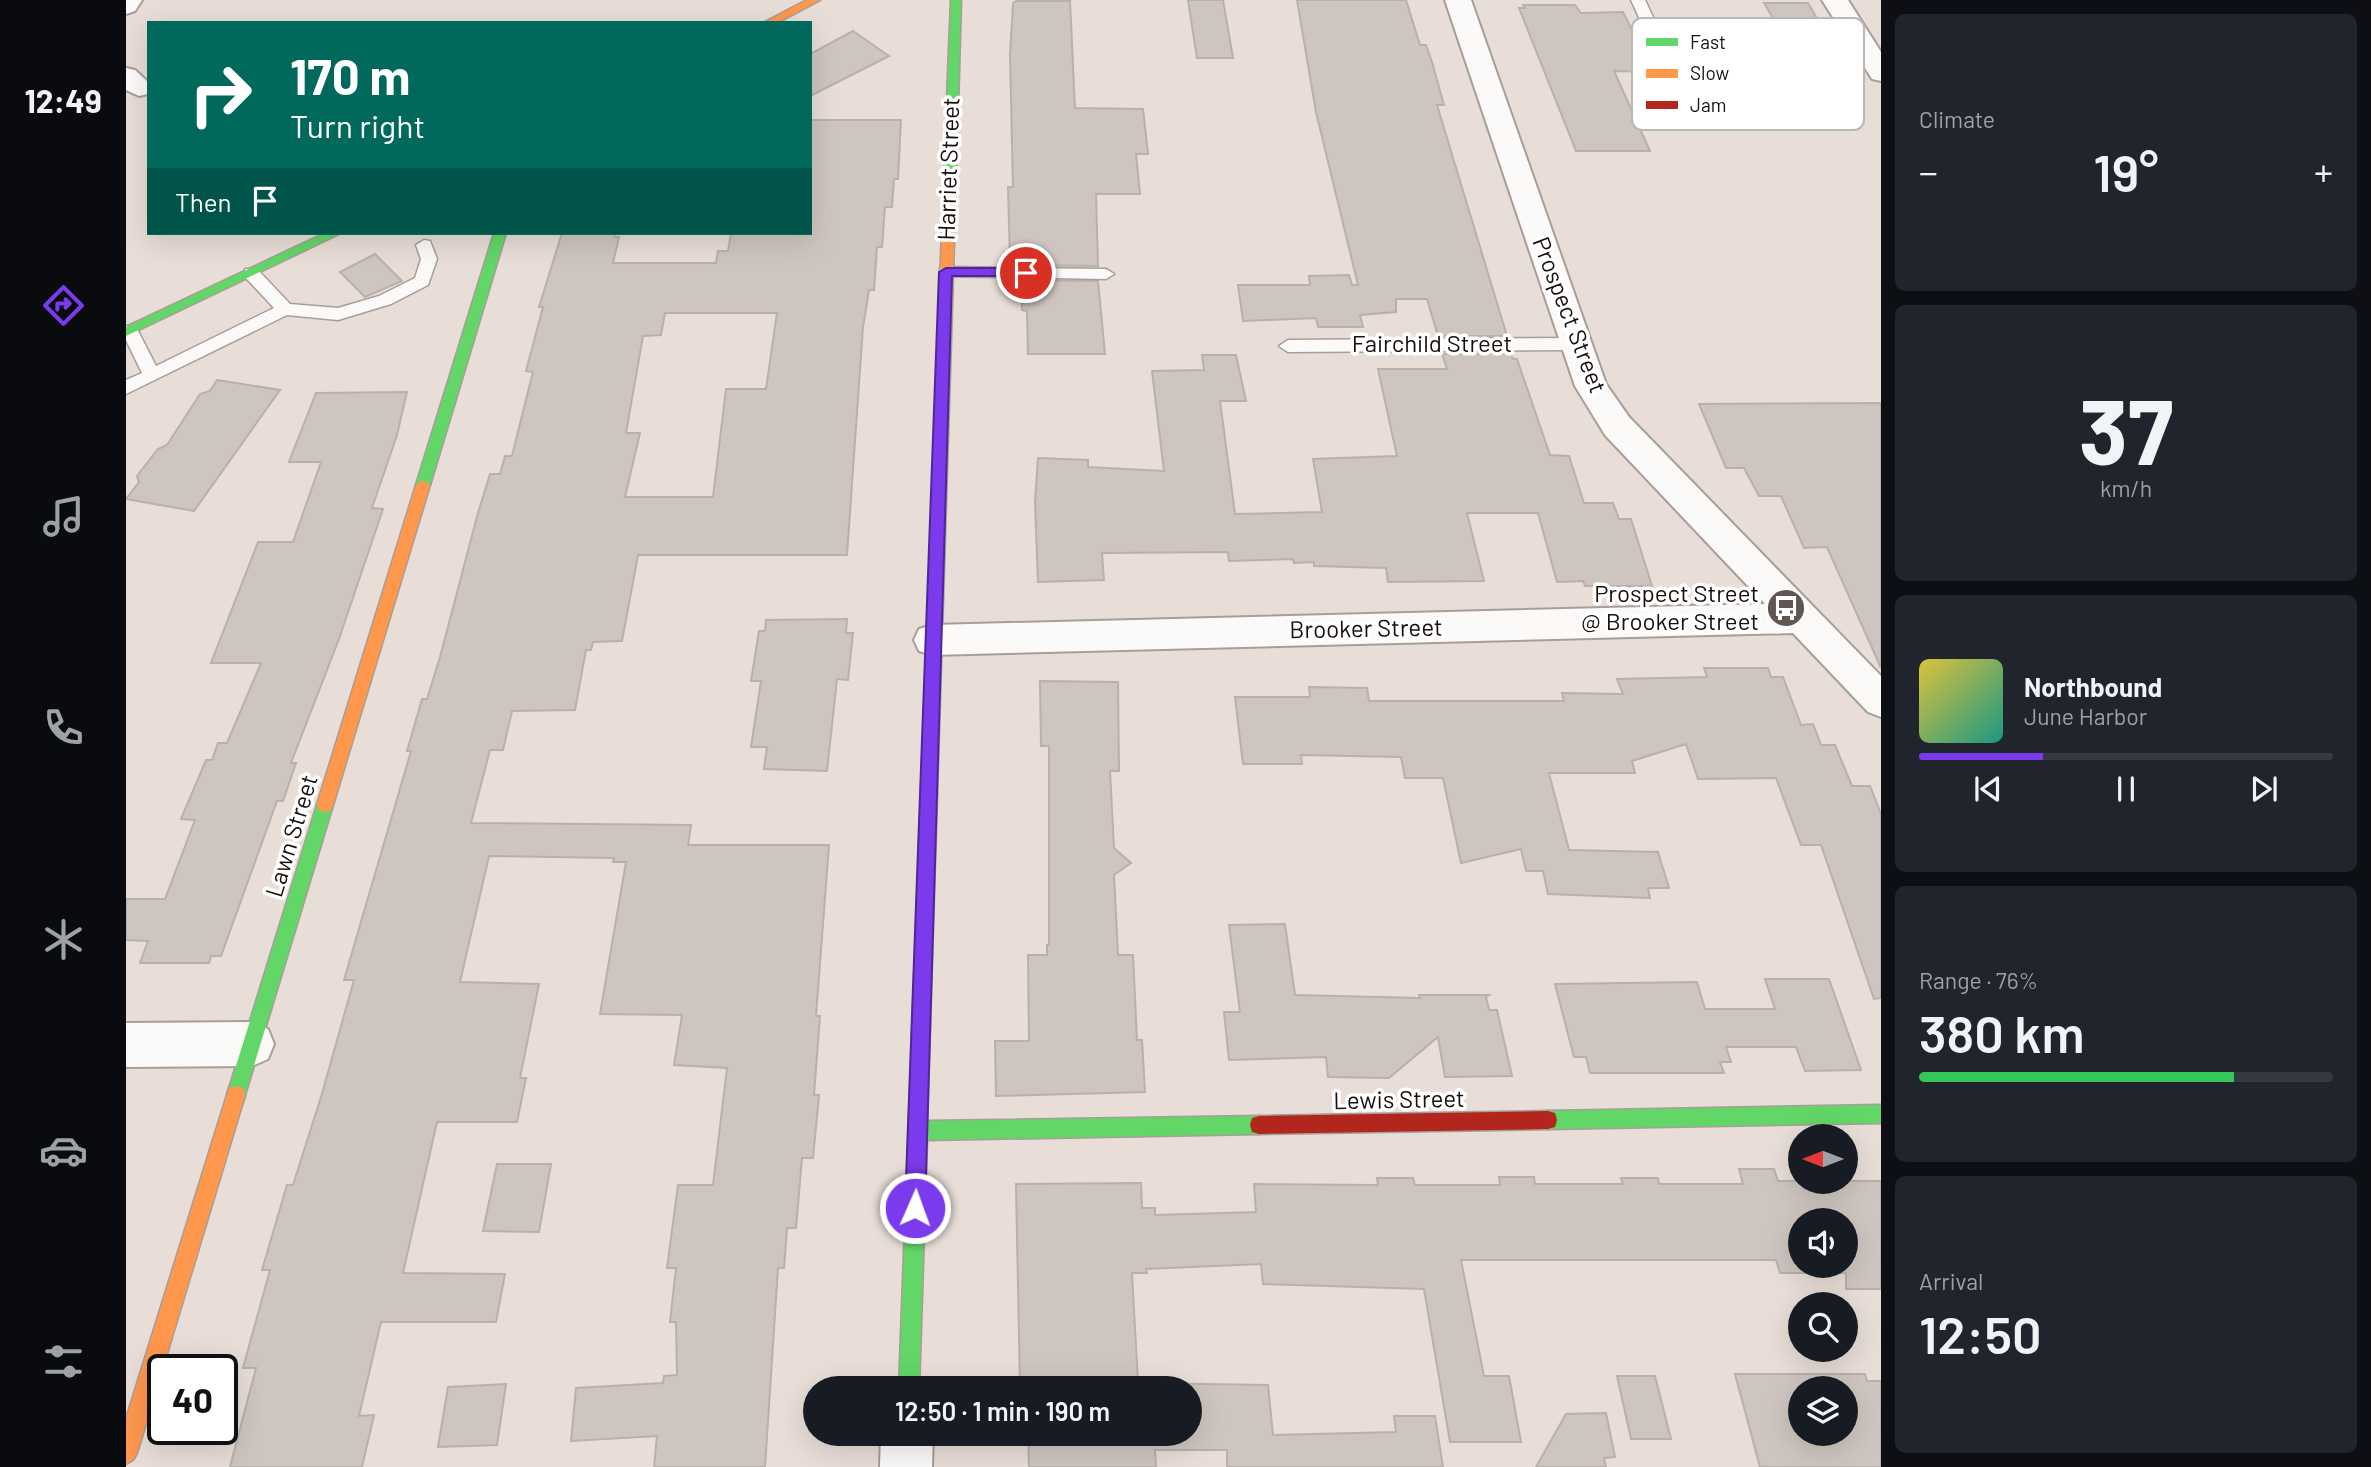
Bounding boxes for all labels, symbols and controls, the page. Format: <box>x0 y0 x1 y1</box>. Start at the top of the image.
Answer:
legend <box>1632 18 1864 130</box>
text: Fast <box>1690 30 1726 53</box>
text: 170 m <box>290 46 410 105</box>
icon: right <box>175 49 266 140</box>
text: Slow <box>1690 61 1729 84</box>
text: 12:49 <box>24 81 102 119</box>
text: Jam <box>1690 93 1726 116</box>
street label: Harriet Street <box>931 97 964 241</box>
text: Climate <box>1919 105 1995 133</box>
text: Turn right <box>290 106 425 144</box>
text: 19° <box>2093 140 2159 202</box>
text: − <box>1919 148 1938 194</box>
text: + <box>2314 148 2333 194</box>
icon: arrive <box>246 182 284 220</box>
text: Then <box>175 186 232 217</box>
street label: Prospect Street <box>1527 232 1613 397</box>
pin <box>996 243 1056 303</box>
icon: arrive <box>1007 254 1045 292</box>
icon: directions <box>39 281 88 330</box>
street label: Fairchild Street <box>1352 328 1512 357</box>
text: 37 <box>2079 374 2173 483</box>
text: km/h <box>2100 474 2152 502</box>
icon: music <box>39 492 88 541</box>
place label: Prospect Street @ Brooker Street <box>1581 578 1759 635</box>
bus stop icon: Prospect Street @ Brooker Street <box>1765 587 1807 629</box>
street label: Brooker Street <box>1289 612 1443 643</box>
text: Northbound <box>2024 671 2162 702</box>
text: June Harbor <box>2024 702 2147 730</box>
icon: phone <box>39 703 88 752</box>
icon: previous <box>1969 770 2007 808</box>
icon: pause <box>2107 770 2145 808</box>
icon: next <box>2245 770 2283 808</box>
street label: Lawn Street <box>258 771 323 900</box>
icon: climate <box>39 915 88 964</box>
text: Range · 76% <box>1919 966 2038 994</box>
text: 380 km <box>1919 1001 2085 1063</box>
street label: Lewis Street <box>1333 1083 1465 1114</box>
north arrow <box>1788 1124 1858 1194</box>
map controls <box>1788 1124 1858 1446</box>
icon: car <box>39 1126 88 1175</box>
position arrow <box>878 1171 952 1245</box>
button: sound <box>1788 1208 1858 1278</box>
text: Arrival <box>1919 1267 1983 1295</box>
button: search <box>1788 1292 1858 1362</box>
text: 12:50 <box>1919 1302 2042 1364</box>
icon: filters <box>39 1337 88 1386</box>
speed limit sign: 40 <box>147 1354 238 1445</box>
button: layers <box>1788 1376 1858 1446</box>
text: 12:50 · 1 min · 190 m <box>895 1395 1110 1426</box>

